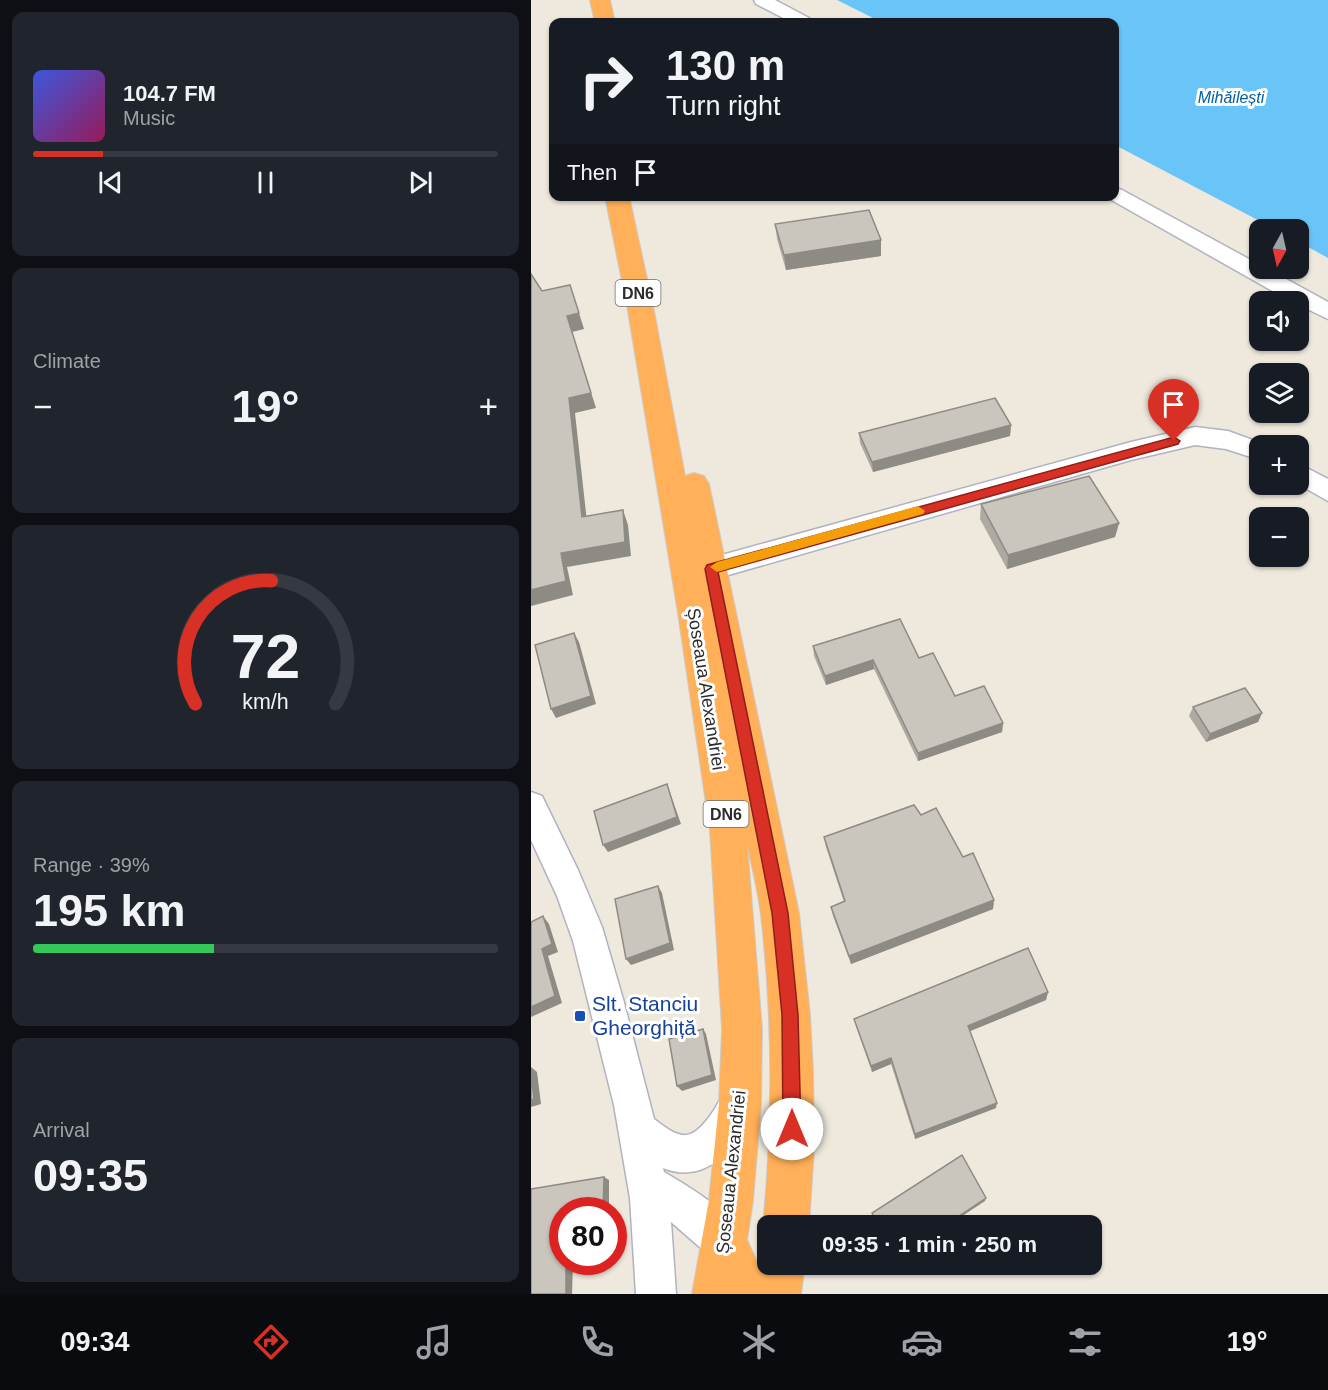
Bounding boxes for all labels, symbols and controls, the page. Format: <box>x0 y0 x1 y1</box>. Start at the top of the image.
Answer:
icon: right <box>567 42 645 120</box>
text: 130 m <box>666 42 785 89</box>
text: 104.7 FM <box>123 81 216 106</box>
water label: Mihăilești <box>1198 89 1265 106</box>
text: Turn right <box>666 91 781 121</box>
text: Music <box>123 107 175 129</box>
icon: arrive <box>629 156 662 189</box>
text: Then <box>567 160 617 185</box>
icon: previous <box>94 166 127 199</box>
icon: pause <box>249 166 282 199</box>
icon: next <box>404 166 437 199</box>
north arrow <box>1249 219 1309 279</box>
map controls <box>1249 219 1309 567</box>
road number: DN6 <box>615 280 661 306</box>
button: sound <box>1249 291 1309 351</box>
text: Climate <box>33 350 101 372</box>
button: layers <box>1249 363 1309 423</box>
pin <box>1148 379 1199 441</box>
text: 19° <box>231 381 300 432</box>
text: − <box>33 388 52 425</box>
text: + <box>479 388 498 425</box>
icon: arrive <box>1157 388 1190 421</box>
button: + <box>1249 435 1309 495</box>
button: − <box>1249 507 1309 567</box>
street label: Șoseaua Alexandriei <box>683 606 729 772</box>
text: 72 <box>231 622 300 691</box>
text: km/h <box>242 690 289 714</box>
road number: DN6 <box>703 801 749 827</box>
text: Range · 39% <box>33 854 150 876</box>
text: 195 km <box>33 885 186 936</box>
place label: Slt. Stanciu Gheorghiță <box>592 992 698 1039</box>
marker: Slt. Stanciu Gheorghiță <box>573 1009 587 1023</box>
street label: Șoseaua Alexandriei <box>712 1089 750 1255</box>
position arrow <box>760 1097 824 1161</box>
text: Arrival <box>33 1119 90 1141</box>
text: 09:35 <box>33 1150 148 1201</box>
speed limit sign: 80 <box>549 1197 627 1275</box>
text: 09:35 · 1 min · 250 m <box>822 1232 1037 1257</box>
icon: directions <box>250 1321 292 1363</box>
icon: music <box>413 1321 455 1363</box>
icon: phone <box>576 1321 618 1363</box>
icon: climate <box>738 1321 780 1363</box>
icon: car <box>901 1321 943 1363</box>
icon: filters <box>1064 1321 1106 1363</box>
text: 09:34 <box>60 1327 129 1357</box>
text: 19° <box>1227 1327 1268 1357</box>

